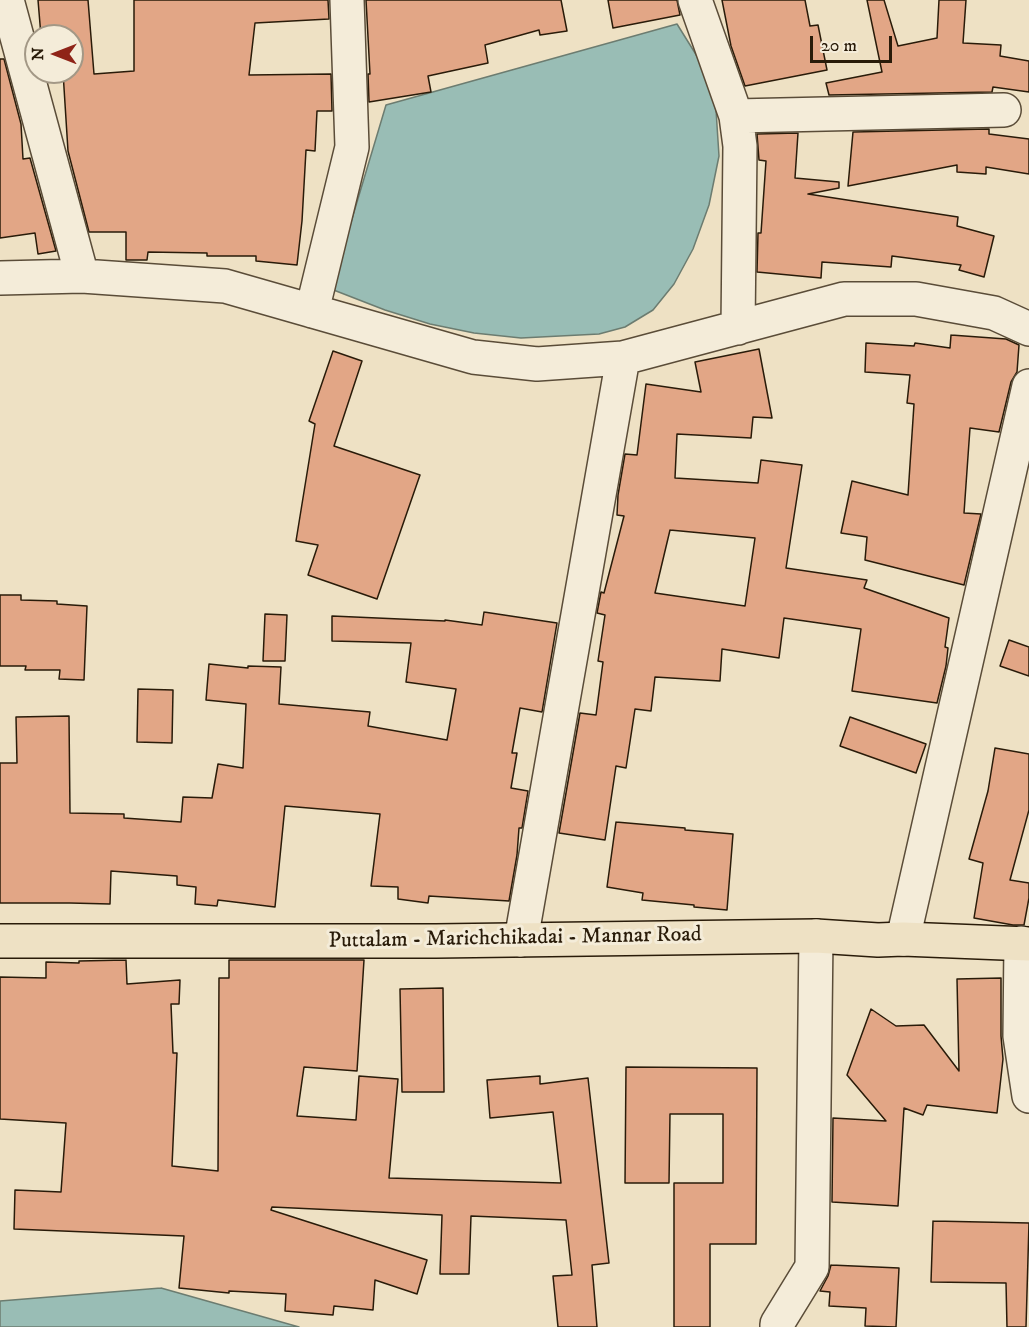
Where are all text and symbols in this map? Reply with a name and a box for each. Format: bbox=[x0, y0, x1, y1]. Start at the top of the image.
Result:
north arrow bbox=[24, 24, 84, 84]
scale bar bbox=[813, 24, 896, 62]
text: 20 m bbox=[821, 35, 857, 57]
text: N bbox=[28, 47, 48, 61]
street label: Puttalam - Marichchikadai - Mannar Road bbox=[328, 923, 702, 955]

